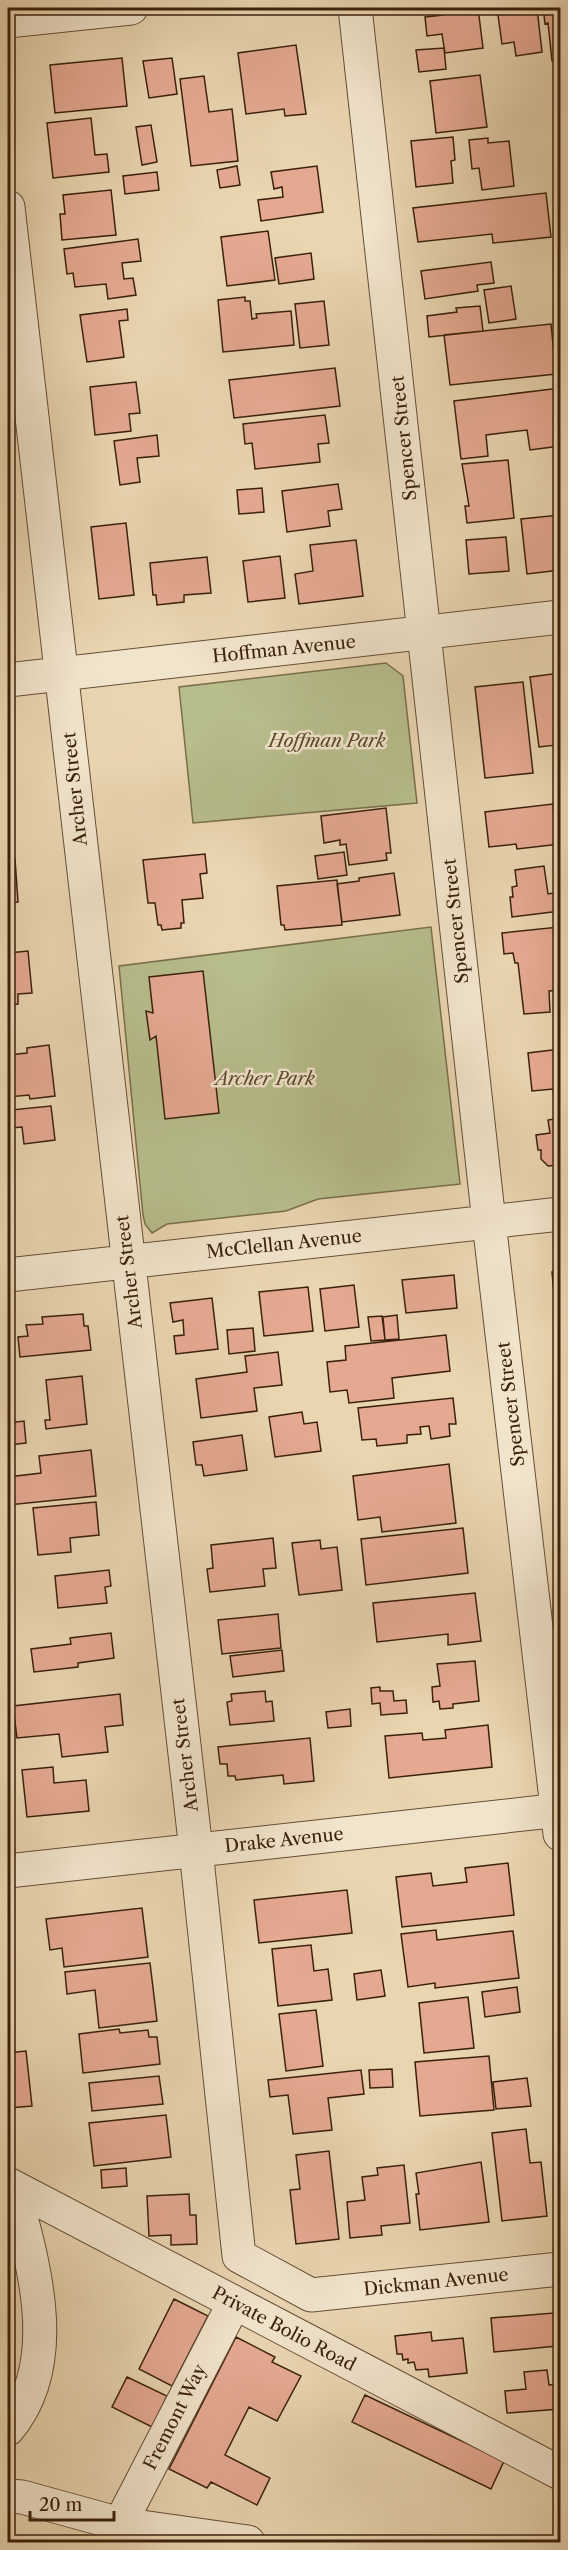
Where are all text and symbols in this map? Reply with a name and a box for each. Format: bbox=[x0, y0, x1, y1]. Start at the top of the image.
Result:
street label: Spencer Street bbox=[386, 374, 422, 502]
street label: Hoffman Avenue bbox=[211, 631, 357, 667]
street label: Archer Street bbox=[58, 730, 92, 848]
park label: Hoffman Park bbox=[266, 730, 386, 752]
street label: Spencer Street bbox=[438, 857, 474, 985]
park label: Archer Park bbox=[212, 1068, 315, 1090]
street label: Archer Street bbox=[111, 1213, 147, 1331]
street label: McClellan Avenue bbox=[205, 1225, 363, 1263]
street label: Spencer Street bbox=[492, 1340, 530, 1468]
street label: Archer Street bbox=[167, 1696, 203, 1814]
street label: Drake Avenue bbox=[223, 1823, 345, 1857]
street label: Dickman Avenue bbox=[362, 2263, 510, 2301]
street label: Private Bolio Road bbox=[208, 2282, 360, 2376]
street label: Fremont Way bbox=[139, 2360, 212, 2474]
scale bar bbox=[30, 2484, 114, 2522]
text: 20 m bbox=[39, 2494, 83, 2516]

